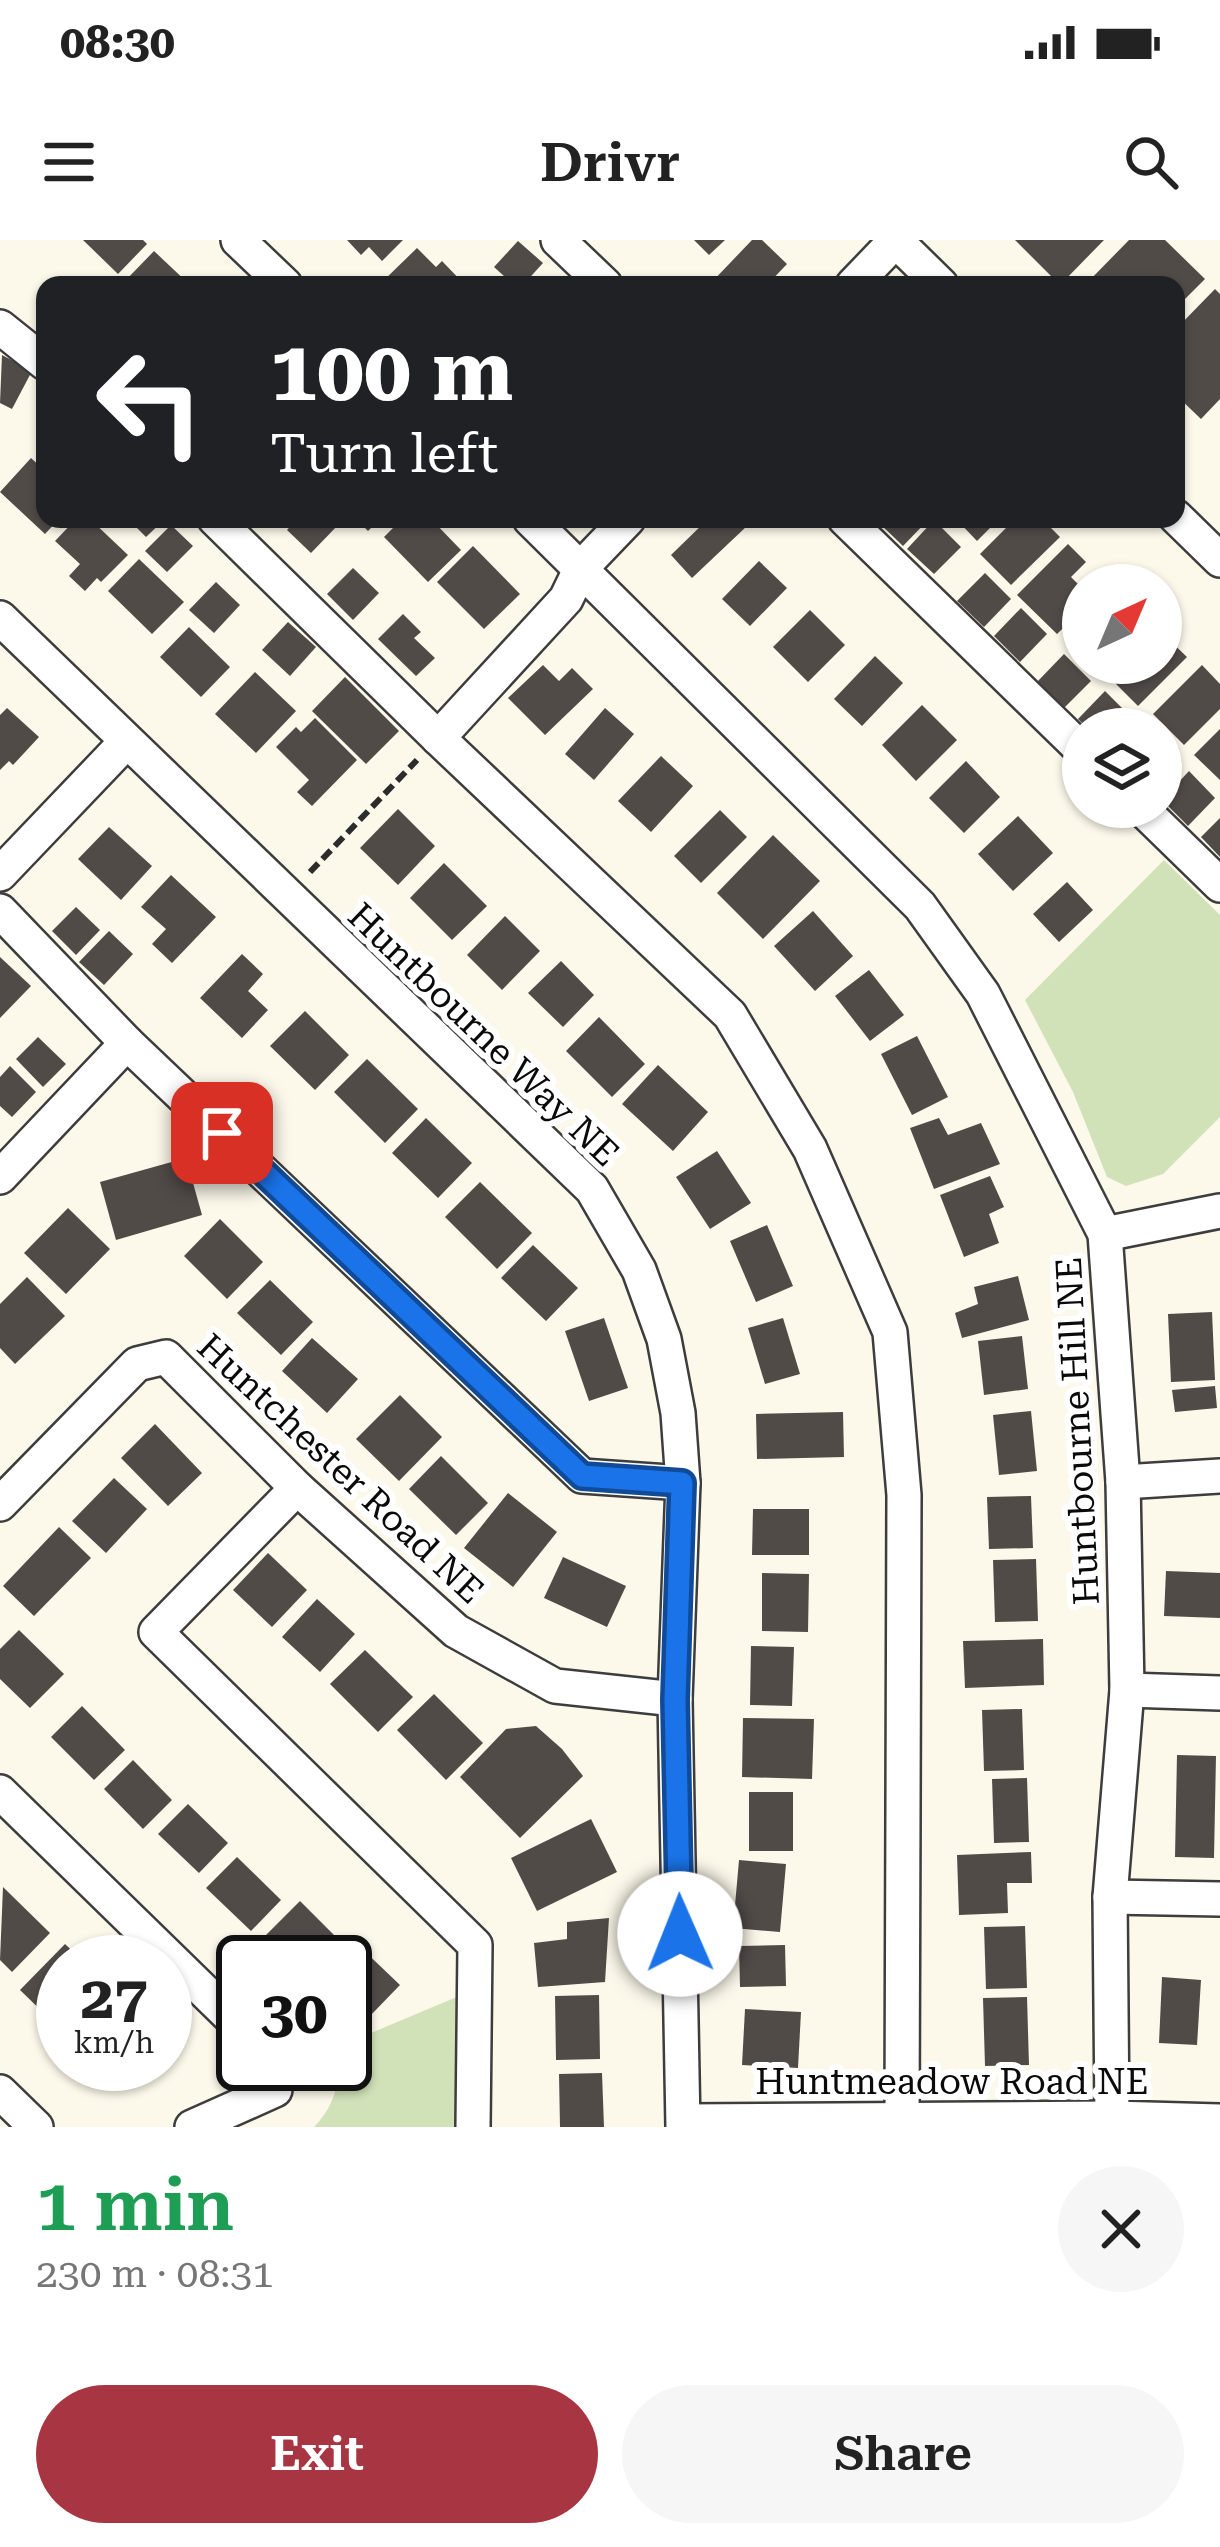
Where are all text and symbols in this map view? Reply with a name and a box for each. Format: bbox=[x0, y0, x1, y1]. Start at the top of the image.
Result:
text: 08:30 bbox=[60, 16, 175, 69]
icon: menu bbox=[36, 129, 102, 195]
icon: search bbox=[1118, 129, 1184, 195]
text: Drivr bbox=[540, 131, 680, 194]
text: 100 m bbox=[270, 322, 513, 420]
icon: left bbox=[72, 324, 228, 480]
text: Turn left bbox=[270, 422, 498, 485]
north arrow bbox=[1062, 564, 1182, 684]
map controls bbox=[1062, 564, 1182, 828]
button: layers bbox=[1062, 708, 1182, 828]
street label: Huntbourne Way NE bbox=[339, 895, 627, 1175]
pin bbox=[171, 1082, 273, 1184]
icon: arrive bbox=[189, 1100, 255, 1166]
street label: Huntbourne Hill NE bbox=[1048, 1256, 1108, 1606]
street label: Huntchester Road NE bbox=[189, 1326, 492, 1612]
position arrow bbox=[617, 1871, 743, 1997]
speed limit sign: 30 bbox=[216, 1935, 372, 2091]
text: 27 bbox=[80, 1962, 148, 2033]
text: km/h bbox=[74, 2025, 154, 2060]
street label: Huntmeadow Road NE bbox=[755, 2061, 1149, 2103]
text: 1 min bbox=[36, 2163, 234, 2248]
button: close bbox=[1058, 2166, 1184, 2292]
text: 230 m · 08:31 bbox=[36, 2251, 274, 2297]
button: Exit bbox=[36, 2385, 598, 2523]
button: Share bbox=[622, 2385, 1184, 2523]

